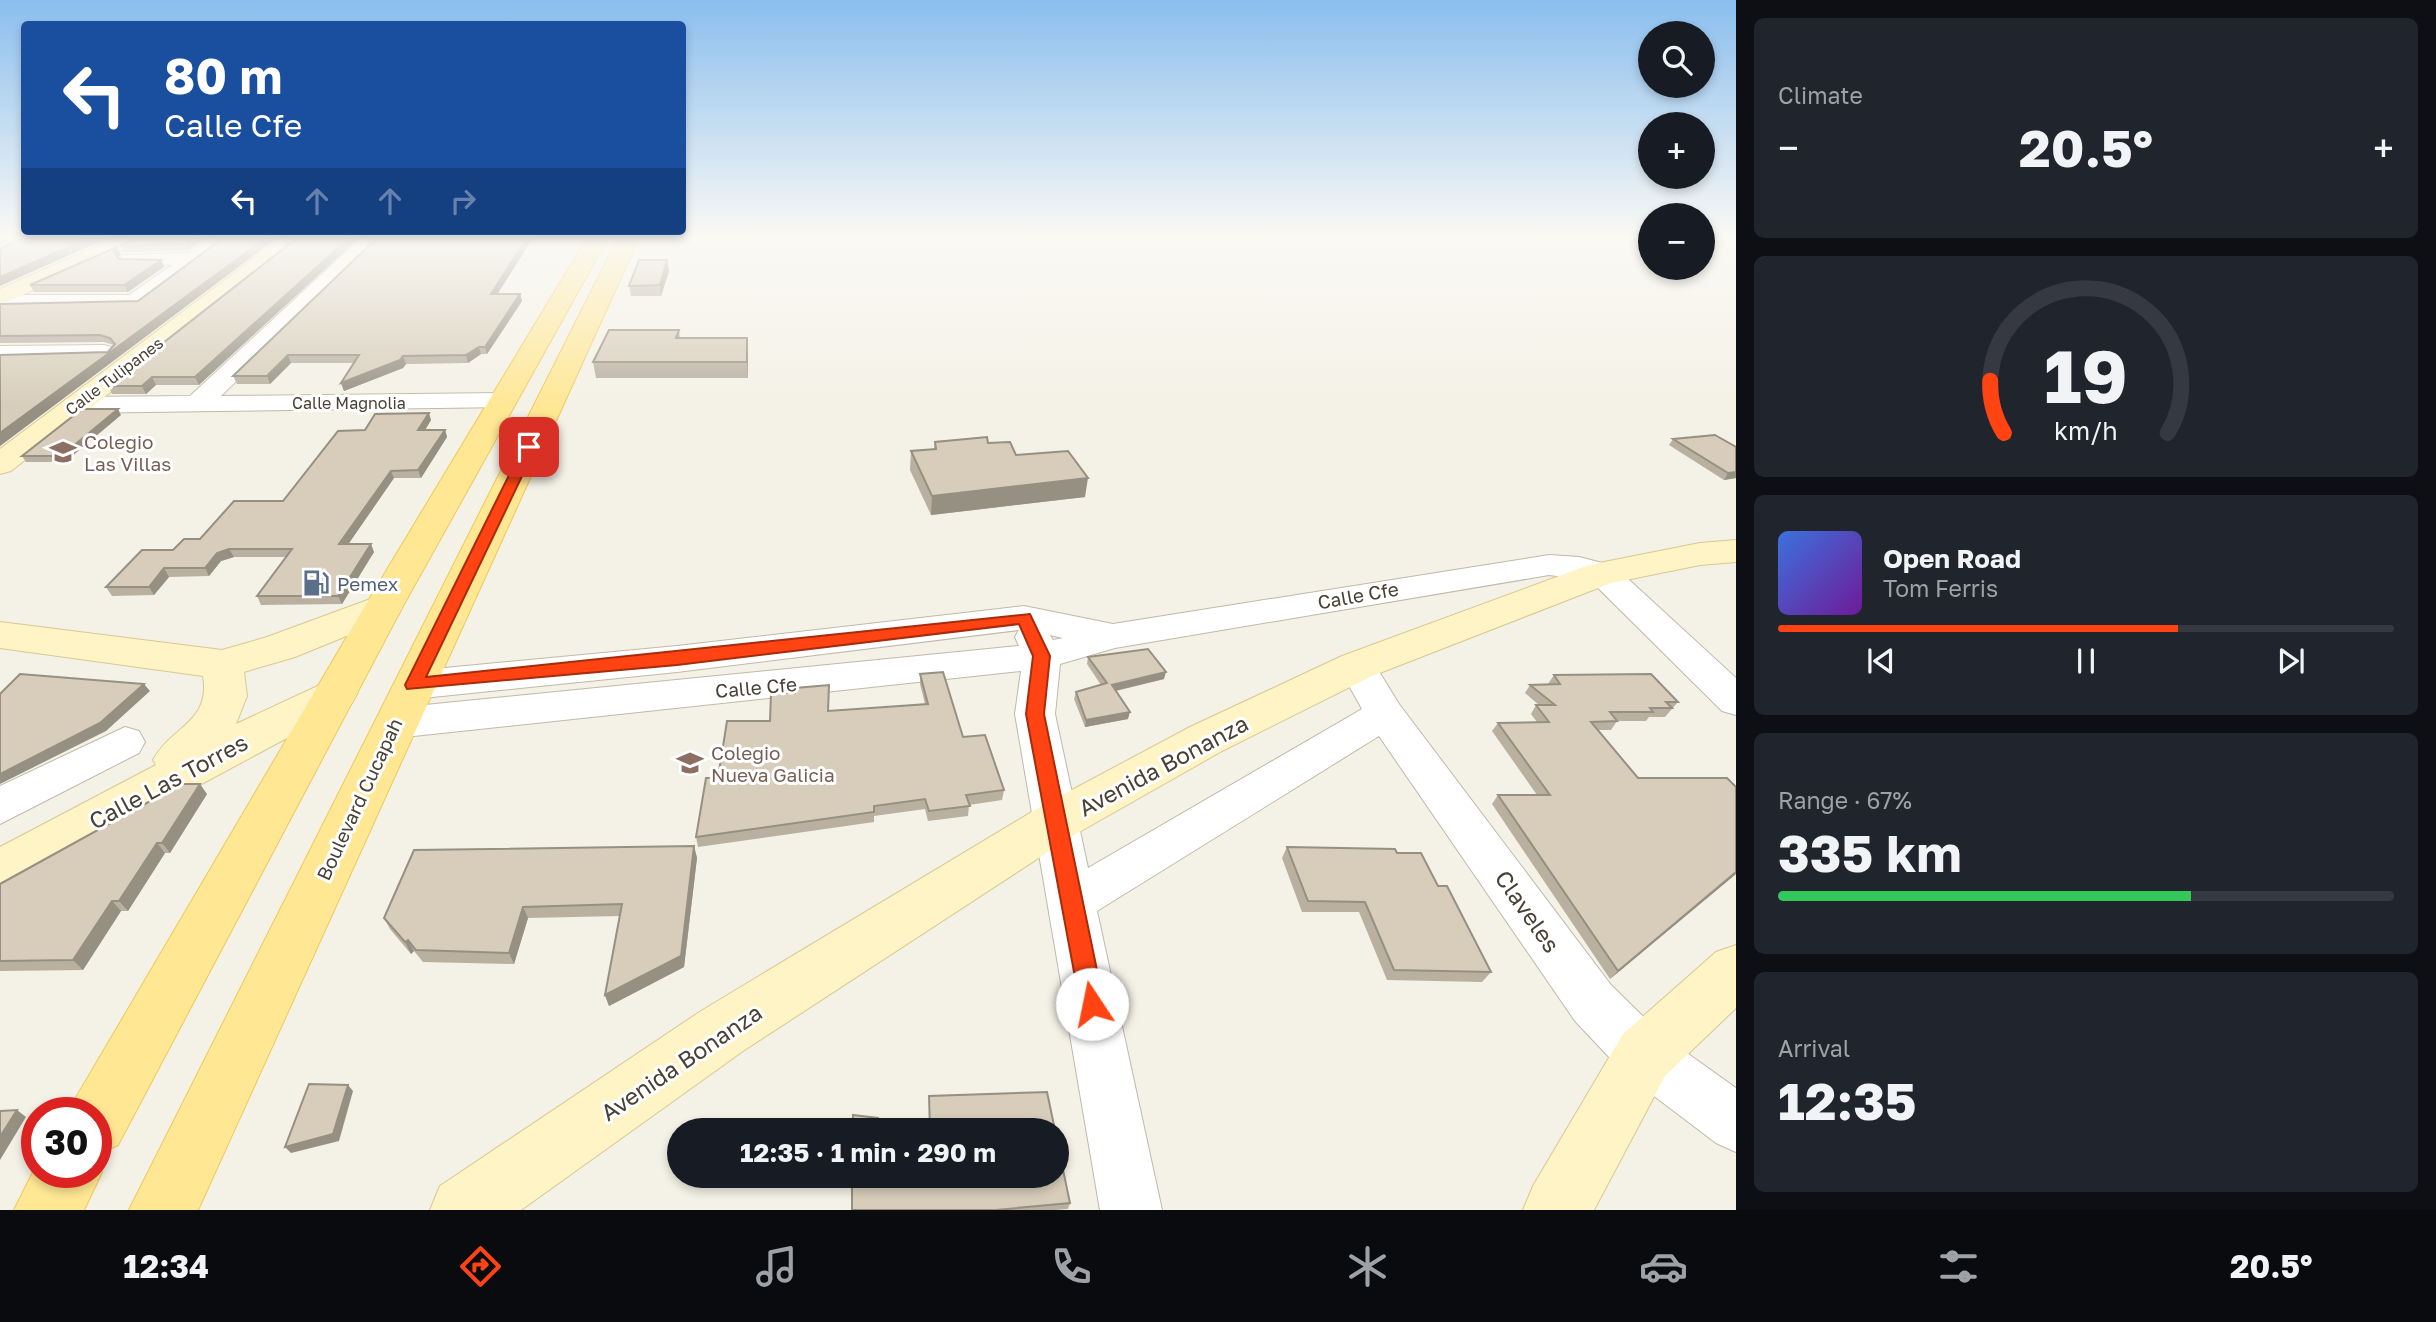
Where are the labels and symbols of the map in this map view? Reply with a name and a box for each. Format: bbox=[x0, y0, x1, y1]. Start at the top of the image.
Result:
street label: Calle Tulipanes bbox=[61, 333, 167, 419]
street label: Calle Magnolia bbox=[292, 393, 406, 413]
pin bbox=[499, 417, 559, 477]
place label: Colegio Las Villas bbox=[84, 430, 171, 475]
school or university icon: Colegio Las Villas bbox=[48, 437, 78, 467]
fuel station icon: Pemex bbox=[301, 568, 331, 598]
place label: Pemex bbox=[337, 572, 398, 595]
street label: Calle Cfe bbox=[1316, 577, 1400, 613]
street label: Calle Cfe bbox=[714, 672, 798, 702]
street label: Avenida Bonanza bbox=[1073, 708, 1253, 822]
street label: Boulevard Cucapah bbox=[311, 714, 407, 884]
street label: Calle Las Torres bbox=[84, 727, 252, 835]
place label: Colegio Nueva Galicia bbox=[711, 741, 835, 786]
school or university icon: Colegio Nueva Galicia bbox=[675, 748, 705, 778]
street label: Claveles bbox=[1490, 864, 1566, 958]
position arrow bbox=[1055, 967, 1129, 1041]
street label: Avenida Bonanza bbox=[595, 998, 767, 1126]
speed limit sign: 30 bbox=[21, 1097, 112, 1188]

